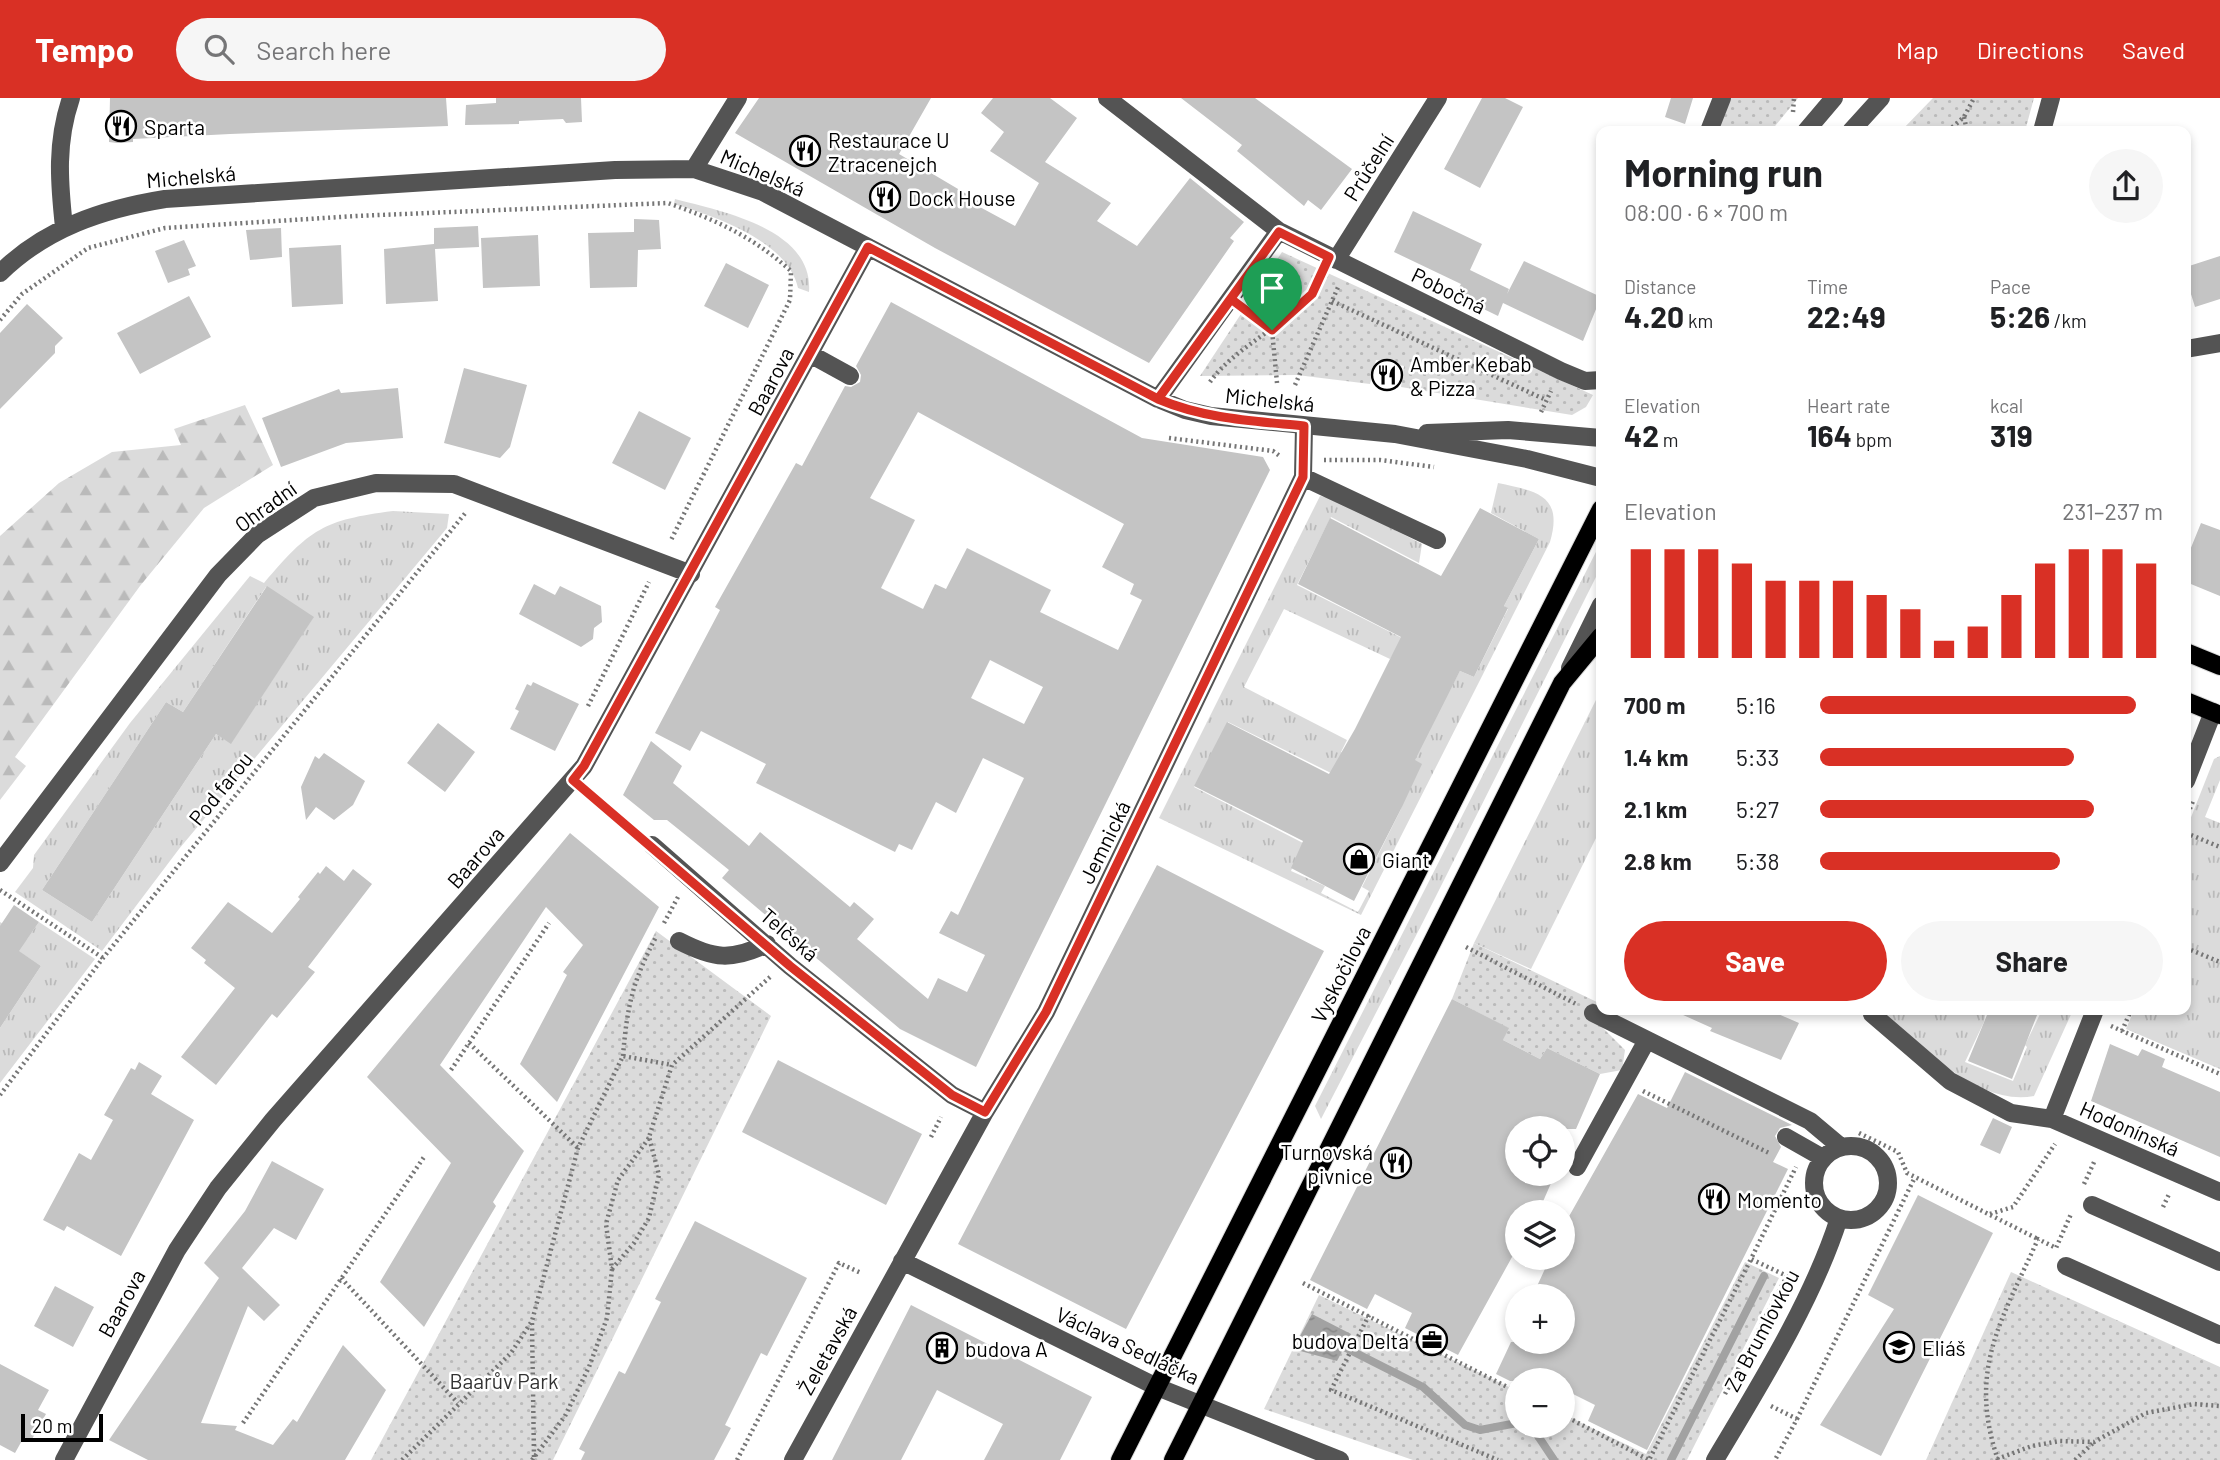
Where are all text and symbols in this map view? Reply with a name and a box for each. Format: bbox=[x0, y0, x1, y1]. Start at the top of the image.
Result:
search box bbox=[176, 18, 666, 81]
text: Tempo bbox=[35, 29, 134, 69]
icon: search bbox=[200, 30, 238, 68]
text: Search here bbox=[256, 34, 391, 65]
text: Map bbox=[1896, 35, 1939, 64]
text: Directions bbox=[1977, 35, 2084, 64]
text: Saved bbox=[2122, 35, 2185, 64]
restaurant icon: Sparta bbox=[104, 109, 138, 143]
place label: Sparta bbox=[144, 114, 205, 139]
place label: Restaurace U Ztracenejch bbox=[828, 127, 950, 176]
street label: Průčelní bbox=[1338, 129, 1399, 205]
restaurant icon: Restaurace U Ztracenejch bbox=[788, 134, 822, 168]
street label: Michelská bbox=[717, 143, 809, 201]
text: Morning run bbox=[1624, 149, 1823, 195]
button: share bbox=[2089, 149, 2163, 223]
street label: Michelská bbox=[145, 160, 237, 192]
restaurant icon: Dock House bbox=[868, 180, 902, 214]
place label: Dock House bbox=[908, 185, 1016, 210]
text: 08:00 · 6 × 700 m bbox=[1624, 198, 1788, 226]
pin bbox=[1242, 258, 1302, 330]
street label: Pobočná bbox=[1408, 261, 1490, 319]
icon: arrive bbox=[1253, 269, 1291, 307]
text: Distance bbox=[1624, 275, 1696, 298]
text: Time bbox=[1807, 275, 1848, 298]
text: Pace bbox=[1990, 275, 2031, 298]
text: 4.20 bbox=[1624, 298, 1684, 334]
text: 22:49 bbox=[1807, 298, 1886, 334]
text: 5:26 bbox=[1990, 298, 2050, 334]
text: km bbox=[1684, 309, 1713, 332]
text: /km bbox=[2050, 309, 2087, 332]
street label: Baarova bbox=[742, 343, 798, 419]
place label: Amber Kebab & Pizza bbox=[1410, 351, 1532, 400]
restaurant icon: Amber Kebab & Pizza bbox=[1370, 358, 1404, 392]
street label: Michelská bbox=[1224, 382, 1316, 416]
text: Elevation bbox=[1624, 394, 1701, 417]
text: Heart rate bbox=[1807, 394, 1890, 417]
text: kcal bbox=[1990, 394, 2023, 417]
text: 42 bbox=[1624, 417, 1659, 453]
text: 164 bbox=[1807, 417, 1852, 453]
text: 319 bbox=[1990, 417, 2033, 453]
text: m bbox=[1659, 428, 1678, 451]
text: bpm bbox=[1852, 428, 1892, 451]
street label: Ohradní bbox=[229, 475, 301, 537]
text: Elevation bbox=[1624, 497, 1717, 525]
text: 231–237 m bbox=[2062, 497, 2163, 525]
text: 700 m bbox=[1624, 691, 1685, 719]
text: 5:16 bbox=[1736, 691, 1776, 719]
text: 1.4 km bbox=[1624, 743, 1688, 771]
text: 5:33 bbox=[1736, 743, 1779, 771]
street label: Pod farou bbox=[183, 746, 257, 830]
text: 2.1 km bbox=[1624, 795, 1687, 823]
text: 5:27 bbox=[1736, 795, 1779, 823]
street label: Jemnická bbox=[1073, 796, 1135, 888]
street label: Baarova bbox=[441, 821, 509, 893]
shop icon: Giant bbox=[1342, 842, 1376, 876]
place label: Giant bbox=[1382, 847, 1430, 872]
text: 2.8 km bbox=[1624, 847, 1692, 875]
text: 5:38 bbox=[1736, 847, 1779, 875]
street label: Telčská bbox=[756, 902, 824, 966]
street label: Vyskočilova bbox=[1305, 921, 1375, 1027]
button: Save bbox=[1624, 921, 1887, 1001]
button: Share bbox=[1901, 921, 2163, 1001]
street label: Hodonínská bbox=[2076, 1095, 2184, 1161]
map controls bbox=[1505, 1116, 1575, 1438]
button: locate bbox=[1505, 1116, 1575, 1186]
place label: Turnovská pivnice bbox=[1280, 1139, 1373, 1188]
restaurant icon: Turnovská pivnice bbox=[1379, 1146, 1413, 1180]
restaurant icon: Momento bbox=[1697, 1182, 1731, 1216]
place label: Momento bbox=[1737, 1187, 1822, 1212]
button: layers bbox=[1505, 1200, 1575, 1270]
street label: Baarova bbox=[92, 1265, 150, 1341]
street label: Za Brumlovkou bbox=[1718, 1265, 1804, 1395]
button: + bbox=[1505, 1284, 1575, 1354]
street label: Želetavská bbox=[792, 1301, 862, 1399]
street label: Václava Sedláčka bbox=[1052, 1301, 1204, 1389]
office icon: budova Delta bbox=[1415, 1323, 1449, 1357]
place label: budova Delta bbox=[1292, 1328, 1409, 1353]
school or university icon: Eliáš bbox=[1882, 1330, 1916, 1364]
building icon: budova A bbox=[925, 1331, 959, 1365]
place label: Eliáš bbox=[1922, 1335, 1966, 1360]
place label: budova A bbox=[965, 1336, 1048, 1361]
park label: Baarův Park bbox=[450, 1368, 558, 1393]
button: − bbox=[1505, 1368, 1575, 1438]
scale bar bbox=[21, 1411, 103, 1443]
text: 20 m bbox=[32, 1414, 72, 1437]

